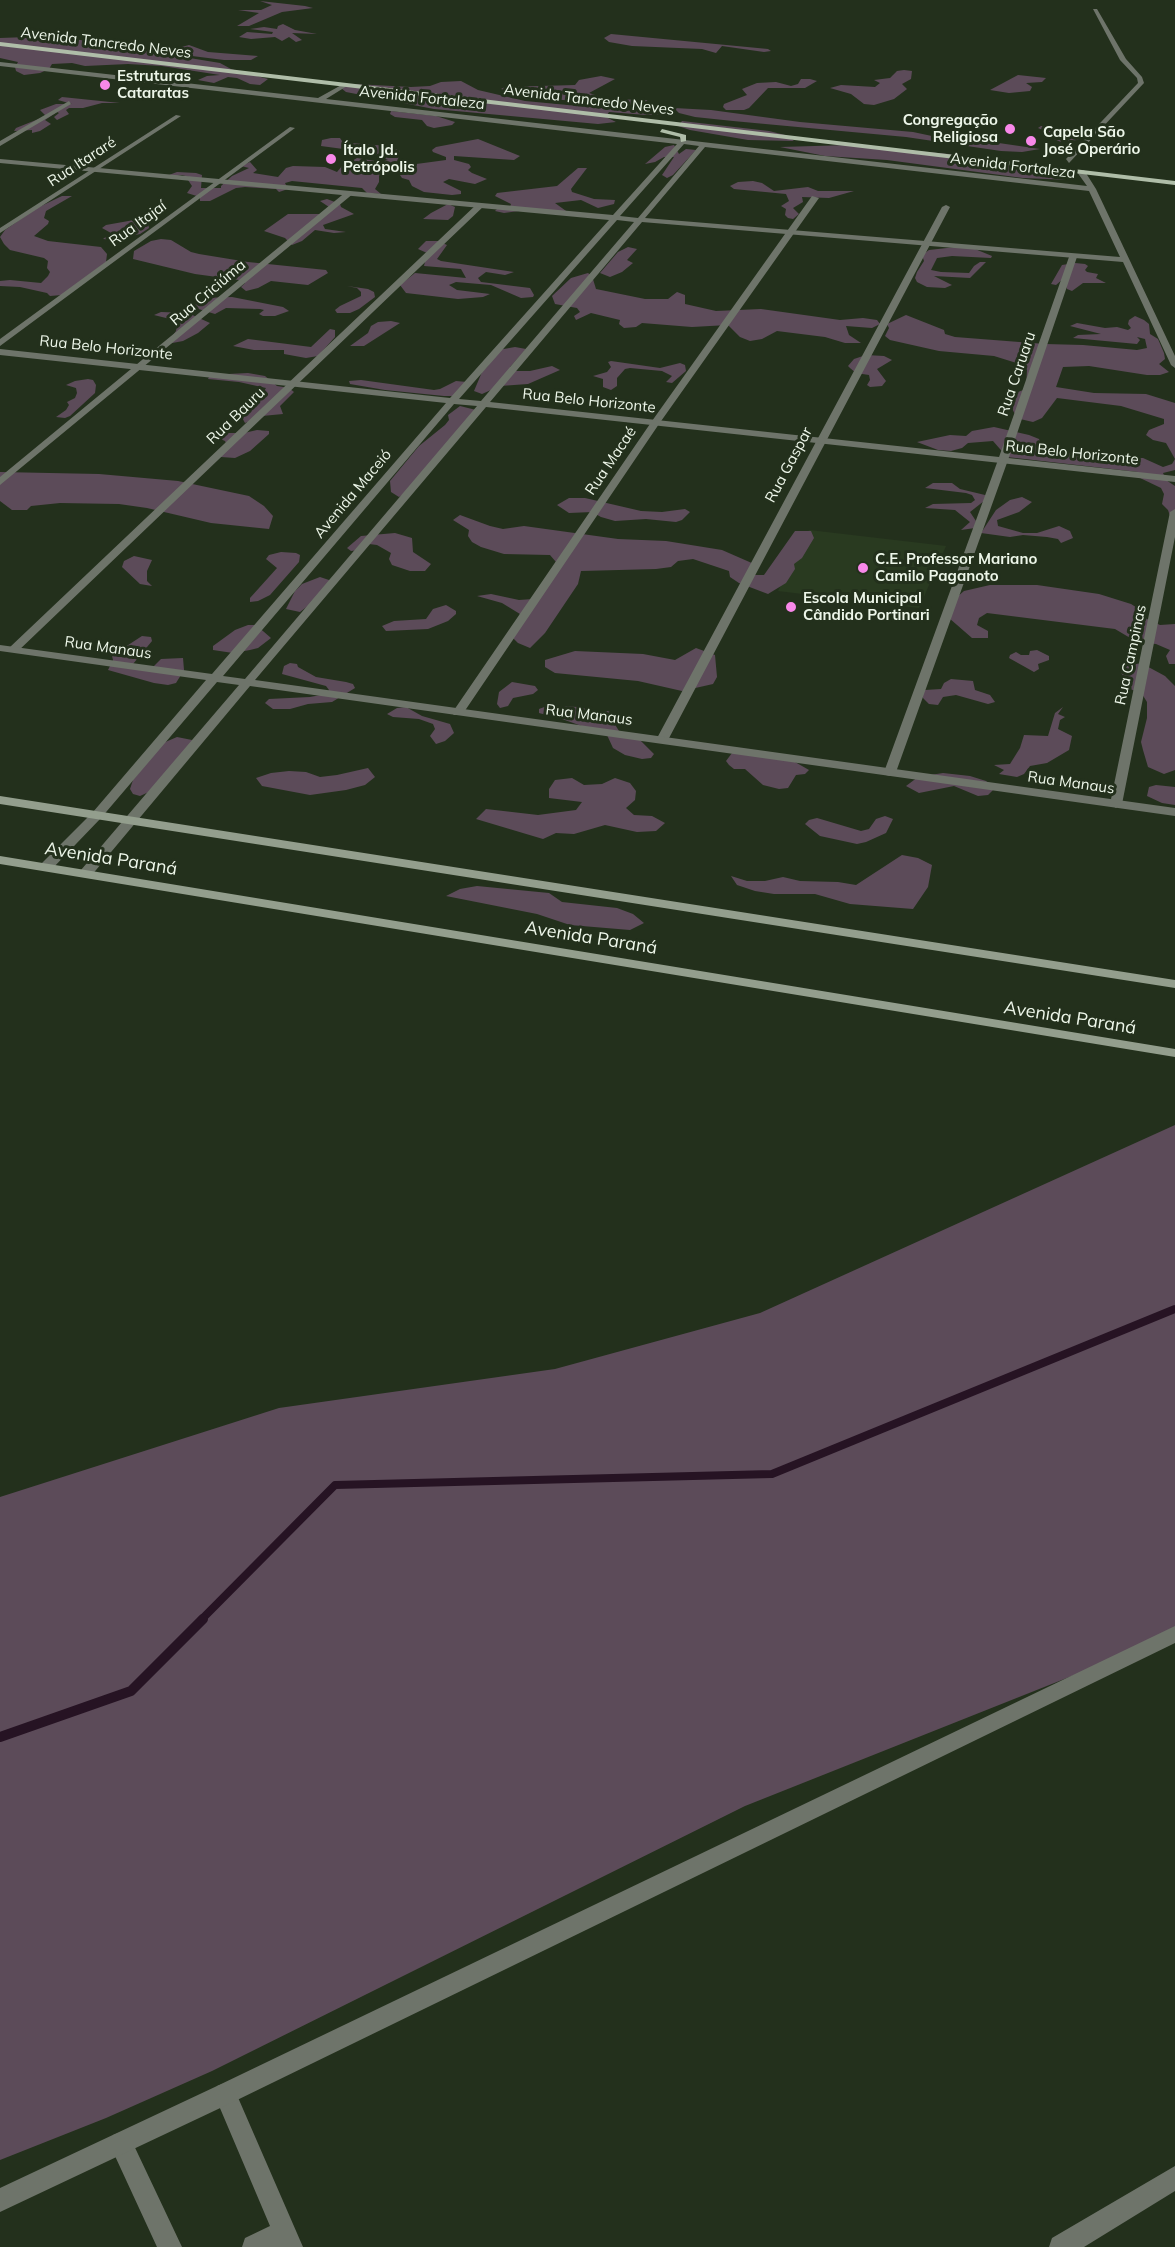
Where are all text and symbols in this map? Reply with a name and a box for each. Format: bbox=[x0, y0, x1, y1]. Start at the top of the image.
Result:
street label: Avenida Tancredo Neves bbox=[20, 24, 192, 62]
place label: Estruturas Cataratas bbox=[117, 67, 191, 102]
marker: Estruturas Cataratas bbox=[98, 78, 112, 92]
street label: Avenida Tancredo Neves bbox=[503, 81, 675, 119]
street label: Avenida Fortaleza bbox=[358, 82, 486, 114]
place label: Congregação Religiosa bbox=[903, 111, 998, 146]
marker: Congregação Religiosa bbox=[1003, 122, 1017, 136]
place label: Capela São José Operário bbox=[1043, 123, 1140, 158]
street label: Rua Itararé bbox=[44, 133, 120, 191]
marker: Capela São José Operário bbox=[1024, 134, 1038, 148]
place label: Ítalo Jd. Petrópolis bbox=[343, 141, 415, 176]
street label: Avenida Fortaleza bbox=[949, 149, 1077, 183]
marker: Ítalo Jd. Petrópolis bbox=[324, 152, 338, 166]
street label: Rua Itajaí bbox=[106, 197, 170, 251]
street label: Rua Criciúma bbox=[167, 256, 249, 330]
street label: Rua Caruaru bbox=[994, 329, 1040, 419]
street label: Rua Belo Horizonte bbox=[39, 332, 173, 364]
street label: Rua Bauru bbox=[203, 384, 269, 448]
street label: Rua Belo Horizonte bbox=[522, 385, 656, 417]
street label: Rua Macaé bbox=[582, 423, 640, 499]
street label: Rua Gaspar bbox=[762, 424, 816, 506]
street label: Rua Belo Horizonte bbox=[1005, 437, 1139, 469]
street label: Avenida Maceió bbox=[311, 446, 395, 542]
place label: C.E. Professor Mariano Camilo Paganoto bbox=[875, 550, 1037, 585]
marker: C.E. Professor Mariano Camilo Paganoto bbox=[856, 561, 870, 575]
place label: Escola Municipal Cândido Portinari bbox=[803, 589, 930, 624]
marker: Escola Municipal Cândido Portinari bbox=[784, 600, 798, 614]
street label: Rua Campinas bbox=[1112, 603, 1150, 707]
street label: Rua Manaus bbox=[63, 633, 153, 663]
street label: Rua Manaus bbox=[544, 701, 634, 729]
street label: Rua Manaus bbox=[1026, 768, 1116, 798]
street label: Avenida Paraná bbox=[43, 838, 179, 880]
street label: Avenida Paraná bbox=[523, 917, 659, 959]
street label: Avenida Paraná bbox=[1002, 997, 1138, 1039]

